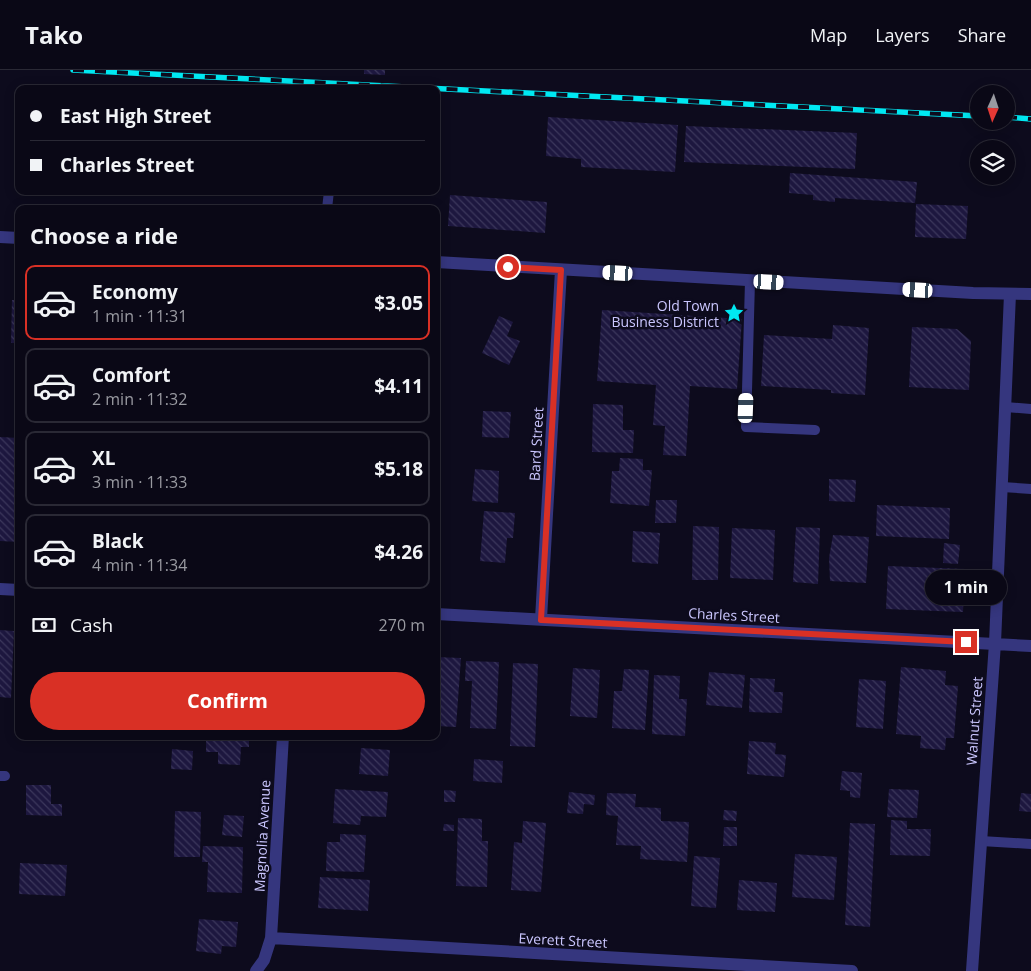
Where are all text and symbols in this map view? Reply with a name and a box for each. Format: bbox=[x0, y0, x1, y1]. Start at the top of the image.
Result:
text: Tako bbox=[25, 18, 83, 51]
text: Map bbox=[810, 23, 847, 47]
text: Layers bbox=[875, 23, 930, 47]
text: Share bbox=[958, 23, 1006, 47]
north arrow bbox=[970, 85, 1015, 130]
map controls bbox=[970, 85, 1015, 185]
text: East High Street bbox=[60, 103, 211, 129]
button: layers bbox=[970, 140, 1015, 185]
text: Charles Street bbox=[60, 152, 194, 178]
text: Choose a ride bbox=[30, 220, 178, 250]
route start bbox=[497, 256, 519, 278]
car bbox=[602, 265, 633, 281]
car bbox=[753, 274, 784, 290]
text: Economy bbox=[92, 279, 178, 305]
icon: car bbox=[32, 280, 77, 325]
car bbox=[902, 282, 933, 298]
text: $3.05 bbox=[374, 290, 423, 316]
place label: Old Town Business District bbox=[611, 296, 719, 331]
place icon: Old Town Business District bbox=[723, 302, 745, 324]
text: 1 min · 11:31 bbox=[92, 305, 187, 327]
text: Comfort bbox=[92, 362, 171, 388]
icon: car bbox=[32, 363, 77, 408]
text: $4.11 bbox=[374, 373, 423, 399]
text: 2 min · 11:32 bbox=[92, 388, 187, 410]
car bbox=[737, 393, 754, 423]
street label: Bard Street bbox=[525, 407, 547, 481]
text: XL bbox=[92, 445, 115, 471]
icon: car bbox=[32, 446, 77, 491]
text: $5.18 bbox=[374, 456, 423, 482]
text: 3 min · 11:33 bbox=[92, 471, 187, 493]
text: Black bbox=[92, 528, 144, 554]
icon: car bbox=[32, 529, 77, 574]
text: $4.26 bbox=[374, 539, 423, 565]
text: 4 min · 11:34 bbox=[92, 554, 187, 576]
callout: 1 min bbox=[925, 570, 1007, 604]
text: 1 min bbox=[944, 576, 988, 598]
street label: Charles Street bbox=[688, 603, 780, 627]
icon: cash bbox=[30, 611, 58, 639]
text: Cash bbox=[70, 612, 113, 638]
text: 270 m bbox=[379, 614, 425, 636]
route end bbox=[955, 631, 977, 653]
button: Confirm bbox=[30, 672, 425, 730]
street label: Walnut Street bbox=[961, 676, 987, 766]
street label: Magnolia Avenue bbox=[250, 779, 274, 893]
street label: Everett Street bbox=[518, 928, 608, 952]

